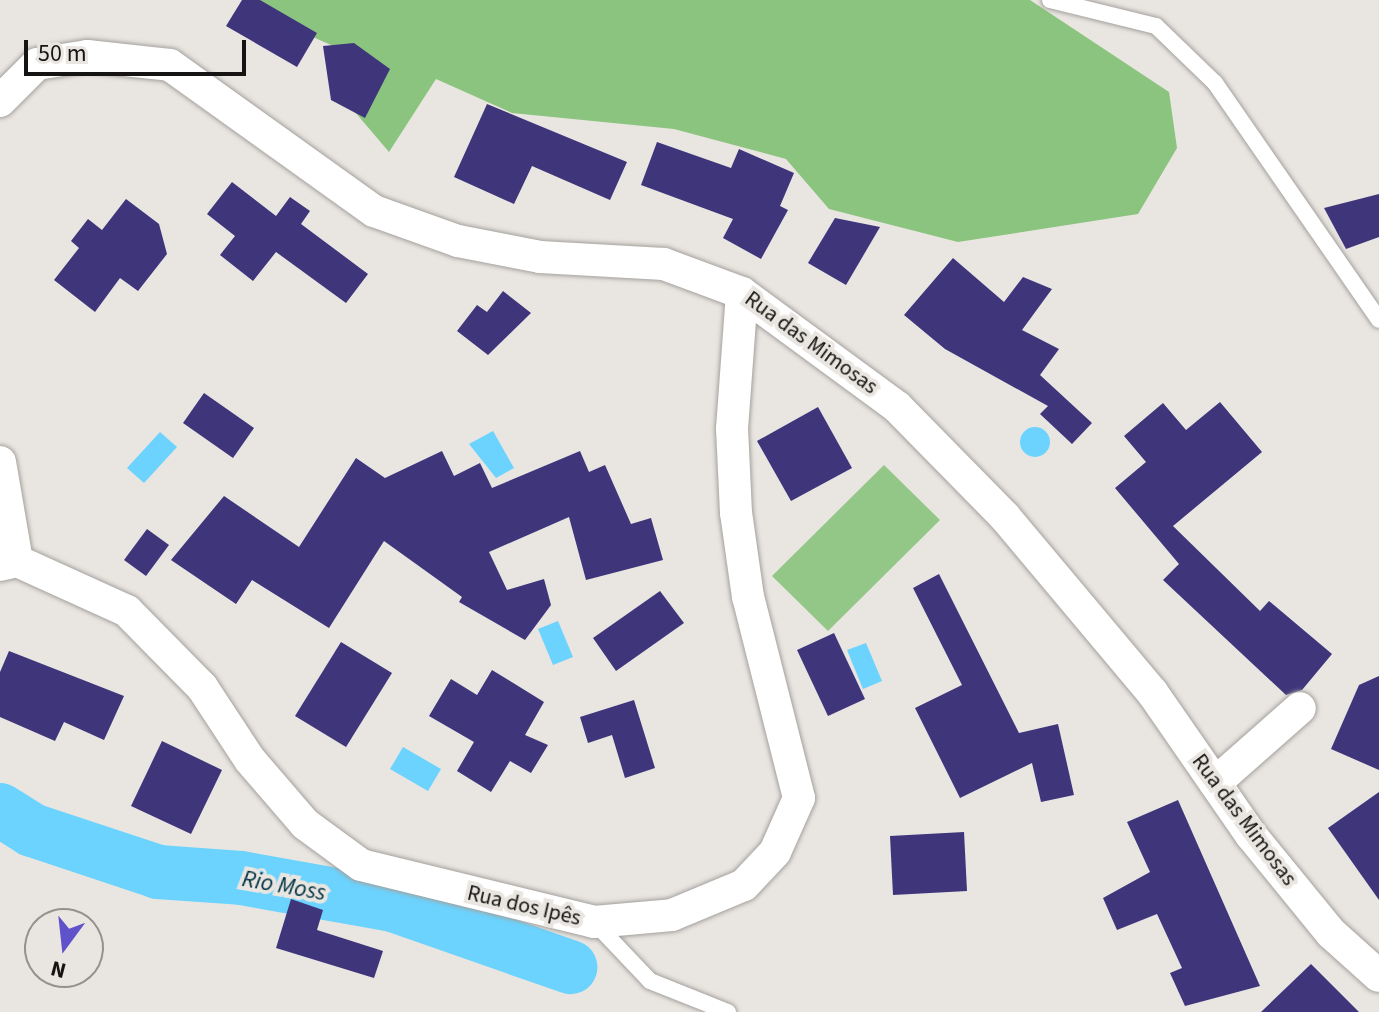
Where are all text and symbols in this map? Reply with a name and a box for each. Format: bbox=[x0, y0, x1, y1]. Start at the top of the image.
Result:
scale bar bbox=[28, 24, 250, 74]
text: 50 m bbox=[38, 36, 87, 71]
street label: Rua das Mimosas bbox=[739, 286, 883, 400]
street label: Rua das Mimosas bbox=[1186, 749, 1302, 891]
water label: Rio Moss bbox=[240, 864, 328, 908]
street label: Rua dos Ipês bbox=[465, 880, 583, 932]
north arrow bbox=[24, 908, 104, 988]
text: N bbox=[47, 952, 70, 987]

